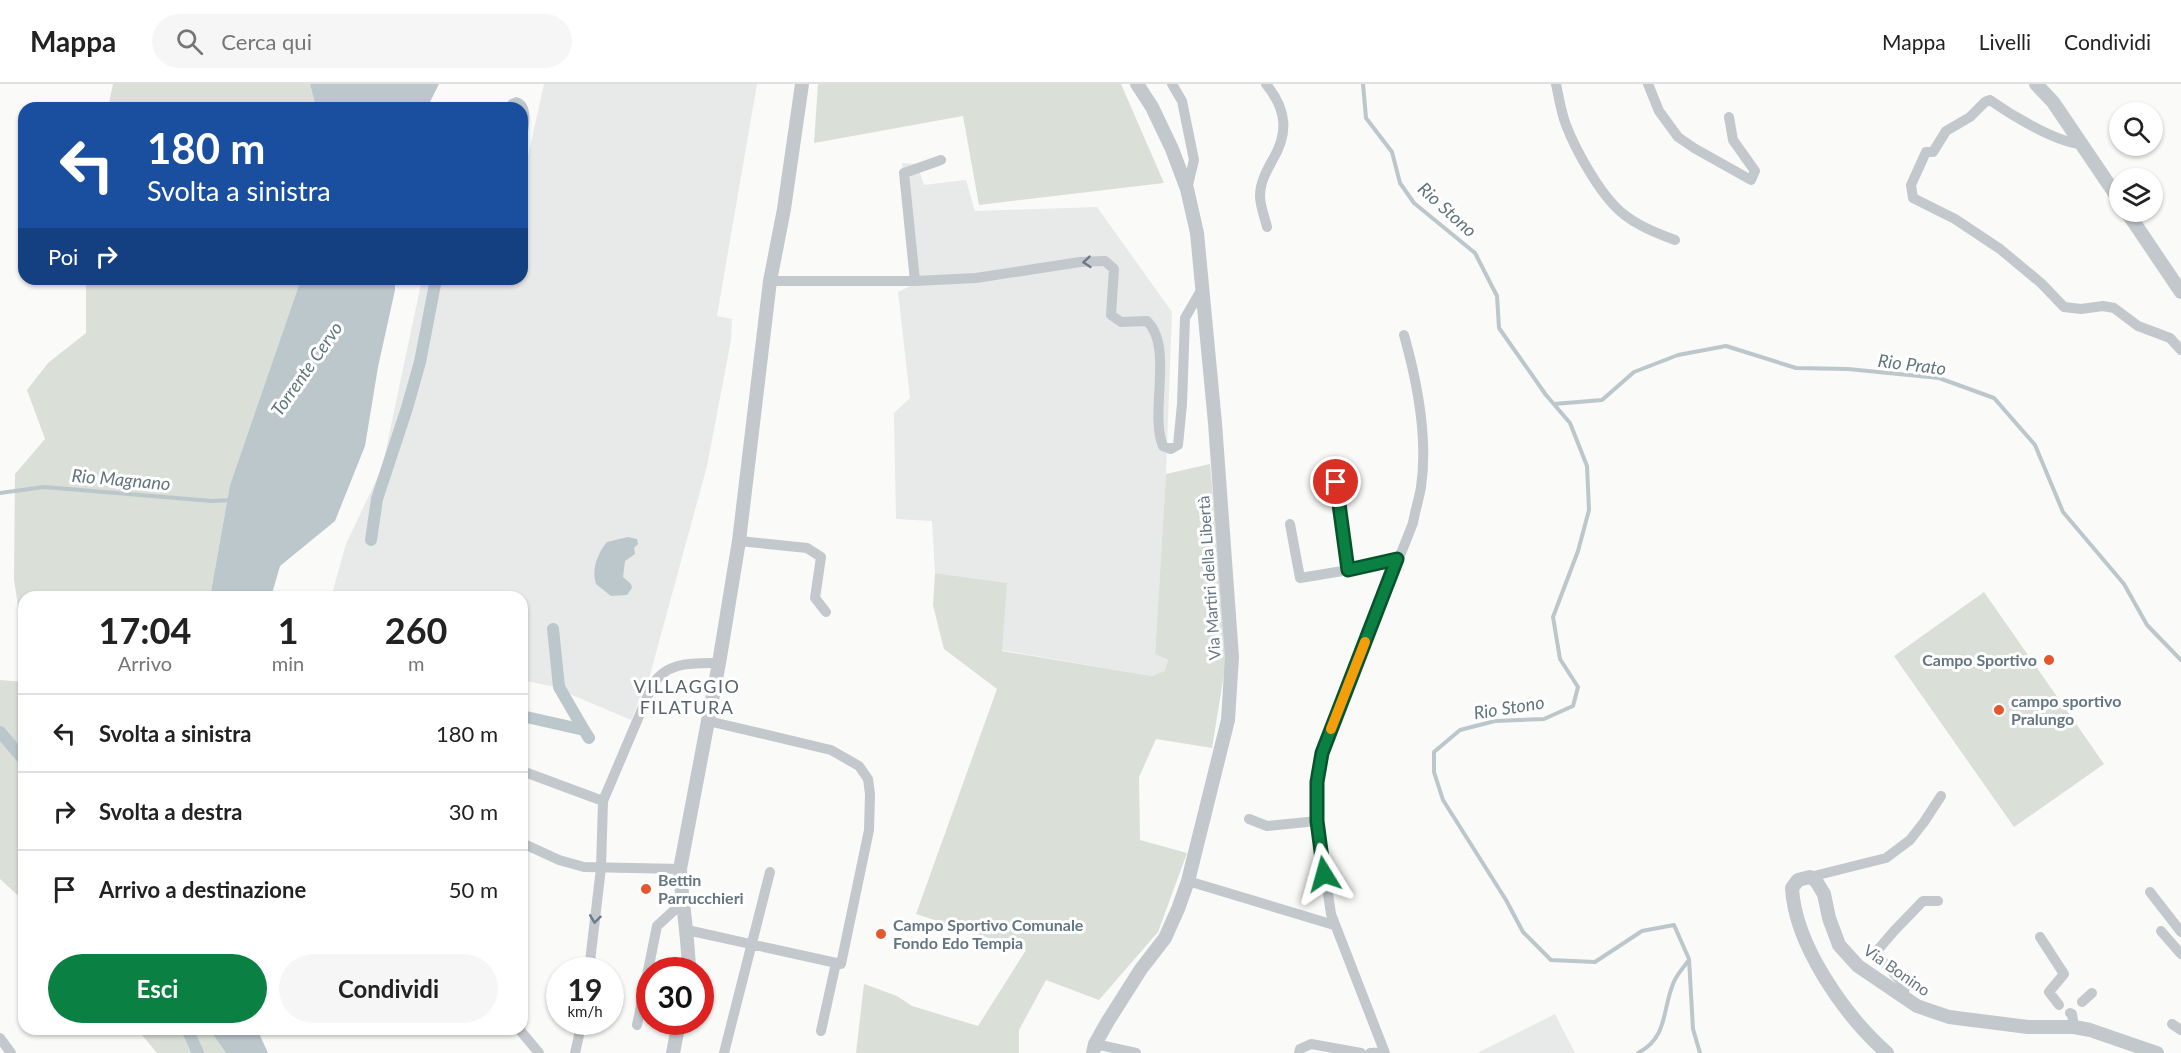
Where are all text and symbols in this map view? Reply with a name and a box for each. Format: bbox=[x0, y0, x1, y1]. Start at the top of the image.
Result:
search box bbox=[152, 14, 572, 68]
text: Mappa bbox=[30, 24, 116, 58]
icon: search bbox=[173, 25, 206, 58]
text: Cerca qui bbox=[221, 28, 312, 55]
text: Mappa bbox=[1882, 29, 1946, 54]
text: Livelli bbox=[1979, 29, 2031, 54]
text: Condividi bbox=[2064, 29, 2151, 54]
map controls bbox=[2109, 102, 2163, 222]
button: search bbox=[2109, 102, 2163, 156]
text: 180 m bbox=[147, 123, 265, 173]
icon: left bbox=[48, 126, 126, 204]
button: layers bbox=[2109, 168, 2163, 222]
text: Svolta a sinistra bbox=[147, 174, 331, 207]
water label: Rio Stono bbox=[1414, 177, 1482, 241]
icon: right bbox=[90, 240, 123, 273]
text: Poi bbox=[48, 243, 78, 270]
one-way arrow bbox=[1082, 255, 1091, 268]
water label: Torrente Cervo bbox=[266, 317, 347, 420]
water label: Rio Prato bbox=[1877, 349, 1947, 379]
pin bbox=[1310, 456, 1361, 507]
water label: Rio Magnano bbox=[71, 464, 171, 494]
icon: arrive bbox=[1319, 465, 1352, 498]
street label: Via Martiri della Libertà bbox=[1193, 495, 1224, 661]
text: 17:04 bbox=[99, 608, 191, 652]
text: 1 bbox=[278, 608, 299, 652]
text: 260 bbox=[385, 608, 447, 652]
place label: Campo Sportivo bbox=[1922, 650, 2037, 669]
text: Arrivo bbox=[118, 651, 172, 675]
text: min bbox=[272, 651, 304, 675]
text: m bbox=[408, 651, 424, 675]
marker: Campo Sportivo bbox=[2042, 653, 2056, 667]
district label: VILLAGGIO FILATURA bbox=[634, 675, 740, 718]
water label: Rio Stono bbox=[1472, 691, 1546, 723]
place label: campo sportivo Pralungo bbox=[2011, 691, 2121, 728]
marker: campo sportivo Pralungo bbox=[1992, 703, 2006, 717]
icon: left bbox=[48, 717, 81, 750]
text: Svolta a sinistra bbox=[99, 720, 251, 747]
text: 180 m bbox=[436, 720, 498, 747]
icon: right bbox=[48, 795, 81, 828]
text: Svolta a destra bbox=[99, 798, 242, 825]
text: 30 m bbox=[449, 798, 498, 825]
position arrow bbox=[1292, 842, 1356, 906]
place label: Bettin Parrucchieri bbox=[658, 870, 744, 907]
icon: arrive bbox=[48, 873, 81, 906]
text: Arrivo a destinazione bbox=[99, 876, 306, 903]
text: 50 m bbox=[449, 876, 498, 903]
marker: Bettin Parrucchieri bbox=[639, 882, 653, 896]
one-way arrow bbox=[589, 915, 602, 924]
place label: Campo Sportivo Comunale Fondo Edo Tempia bbox=[893, 915, 1084, 952]
marker: Campo Sportivo Comunale Fondo Edo Tempia bbox=[874, 927, 888, 941]
street label: Via Bonino bbox=[1860, 940, 1934, 999]
button: Esci bbox=[48, 954, 267, 1023]
button: Condividi bbox=[279, 954, 498, 1023]
speed limit sign: 30 bbox=[636, 957, 714, 1035]
text: 19 bbox=[568, 971, 602, 1007]
text: km/h bbox=[567, 1002, 603, 1020]

